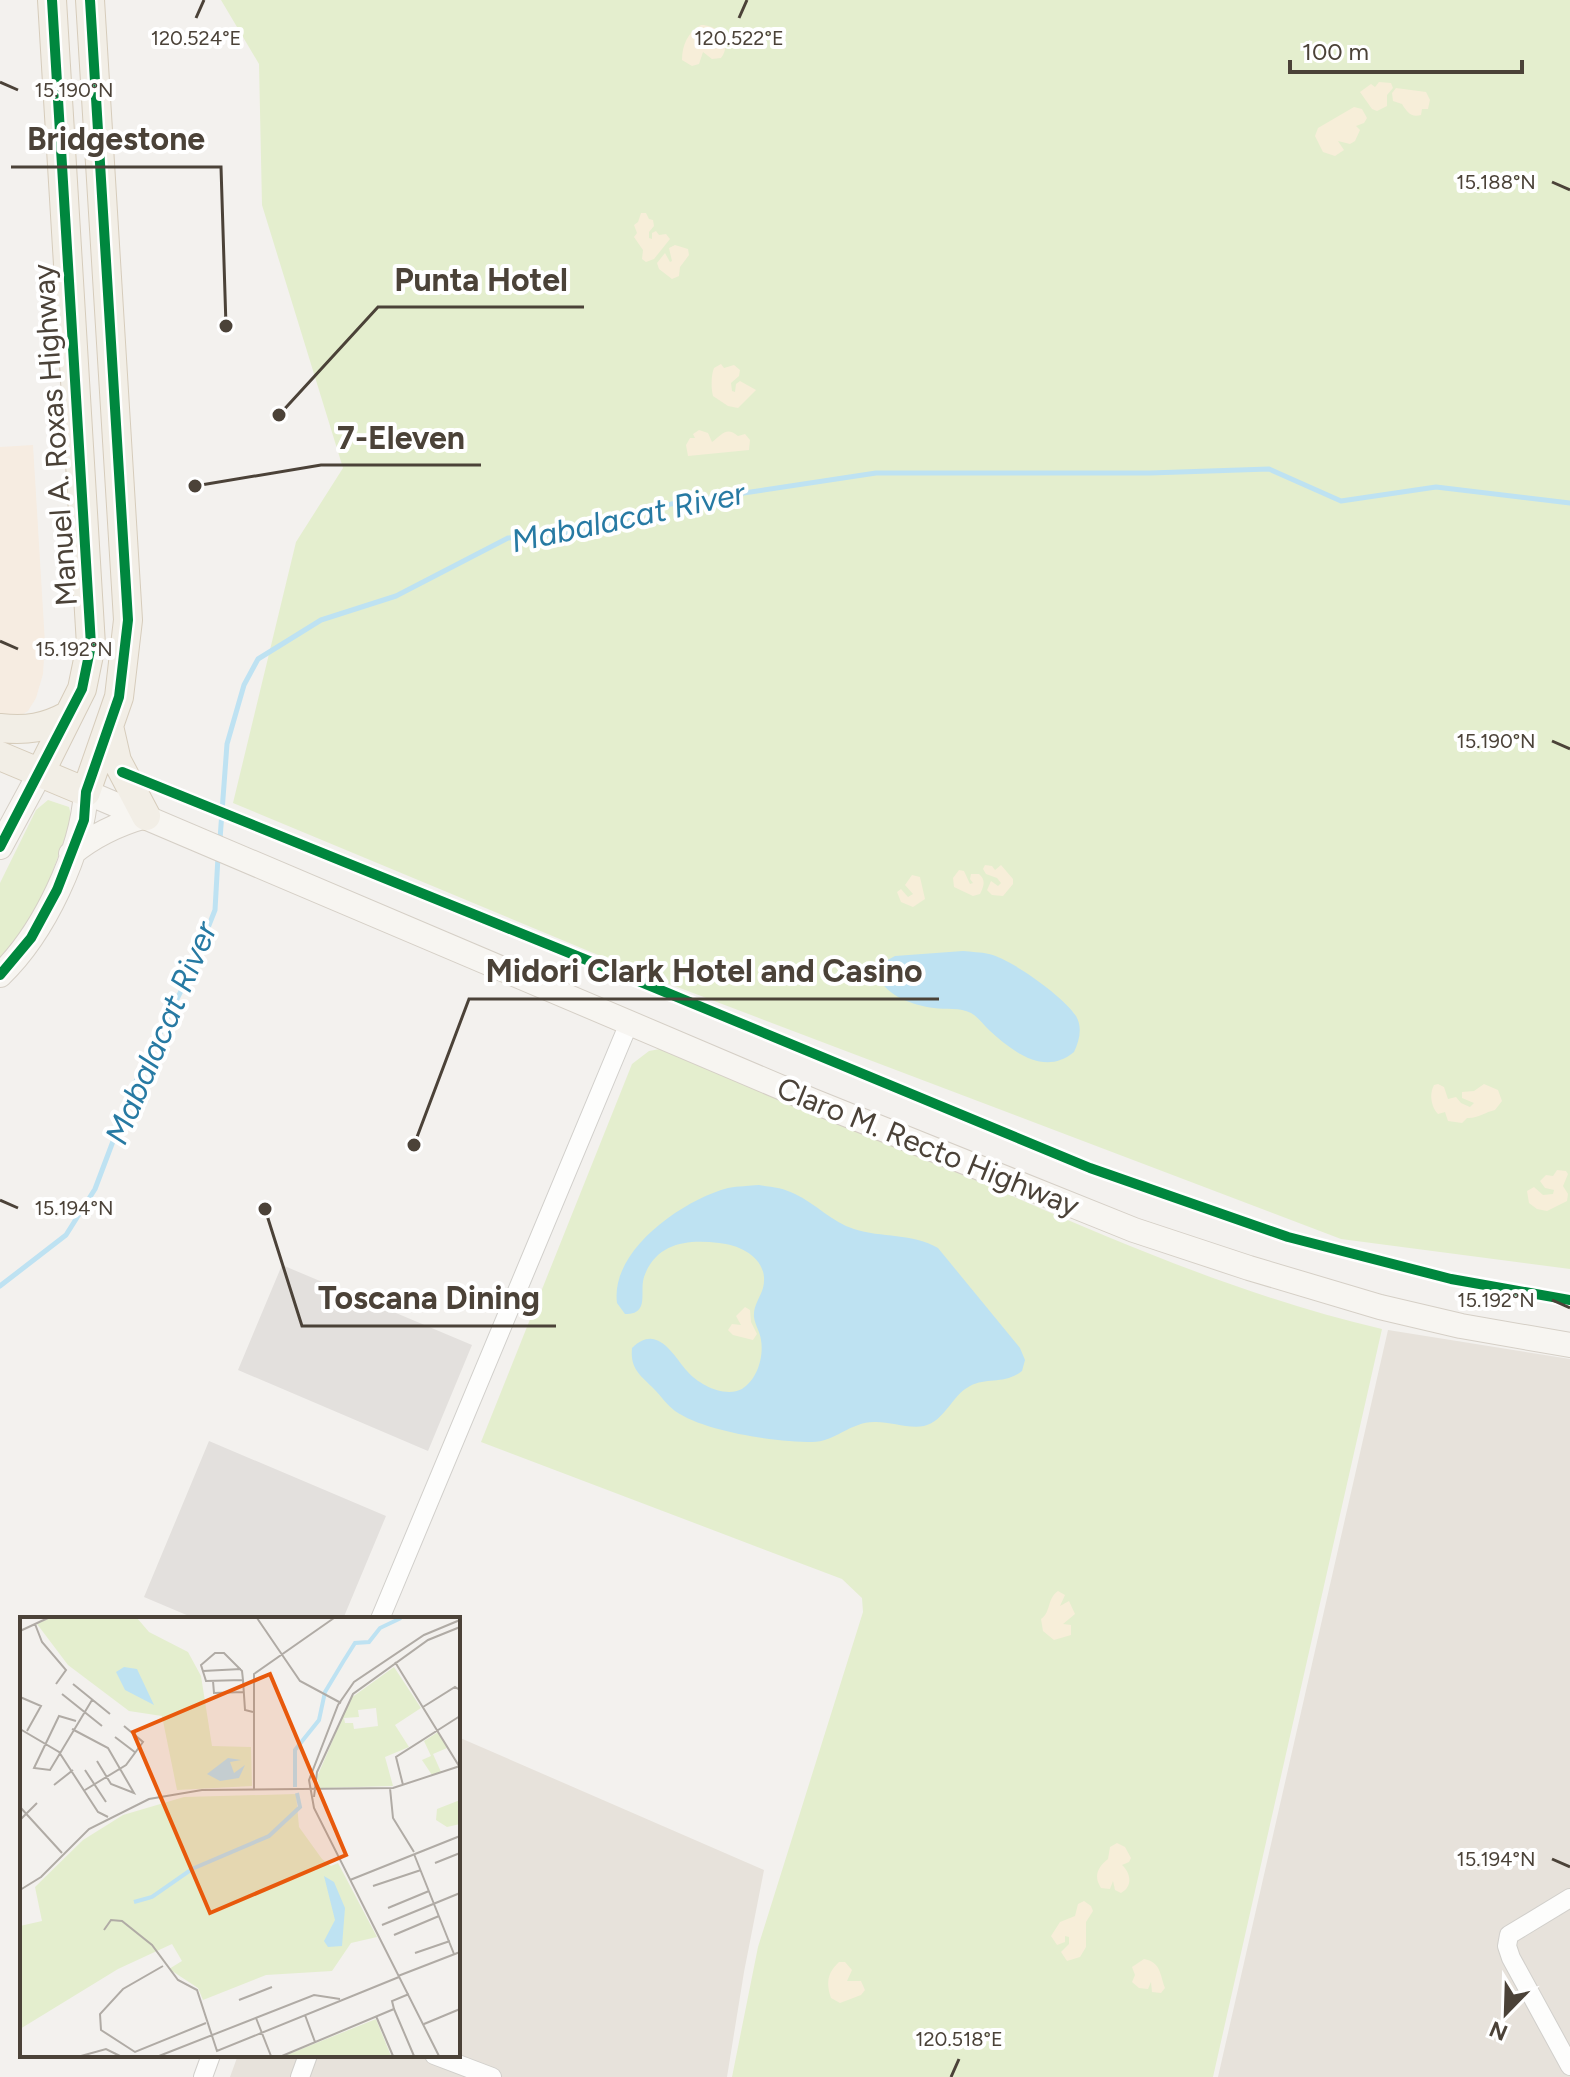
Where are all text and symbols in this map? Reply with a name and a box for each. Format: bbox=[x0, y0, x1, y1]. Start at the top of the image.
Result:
scale bar bbox=[1290, 24, 1522, 74]
text: 120.524°E bbox=[151, 26, 241, 50]
text: 120.522°E bbox=[694, 26, 784, 50]
text: 100 m bbox=[1302, 37, 1369, 66]
text: 15.190°N bbox=[34, 78, 114, 102]
callout: Bridgestone bbox=[11, 111, 221, 167]
text: Bridgestone bbox=[27, 120, 205, 158]
text: 15.188°N bbox=[1456, 170, 1536, 194]
callout: Punta Hotel bbox=[378, 251, 584, 307]
text: Punta Hotel bbox=[394, 261, 568, 299]
street label: Manuel A. Roxas Highway bbox=[24, 262, 85, 607]
callout: 7-Eleven bbox=[321, 409, 481, 465]
text: 7-Eleven bbox=[337, 419, 465, 457]
water label: Mabalacat River bbox=[508, 473, 749, 560]
text: 15.192°N bbox=[35, 637, 113, 661]
text: 15.190°N bbox=[1456, 729, 1536, 753]
water label: Mabalacat River bbox=[97, 915, 225, 1150]
callout: Midori Clark Hotel and Casino bbox=[469, 943, 939, 999]
text: Midori Clark Hotel and Casino bbox=[485, 952, 923, 990]
street label: Claro M. Recto Highway bbox=[772, 1069, 1085, 1224]
text: 15.194°N bbox=[35, 1196, 113, 1220]
callout: Toscana Dining bbox=[302, 1270, 556, 1326]
text: Toscana Dining bbox=[318, 1279, 540, 1317]
text: 15.192°N bbox=[1457, 1288, 1535, 1312]
inset map bbox=[20, 1617, 460, 2057]
text: 15.194°N bbox=[1457, 1847, 1535, 1871]
north arrow bbox=[1466, 1973, 1546, 2053]
text: N bbox=[1485, 2015, 1511, 2047]
text: 120.518°E bbox=[915, 2027, 1003, 2051]

